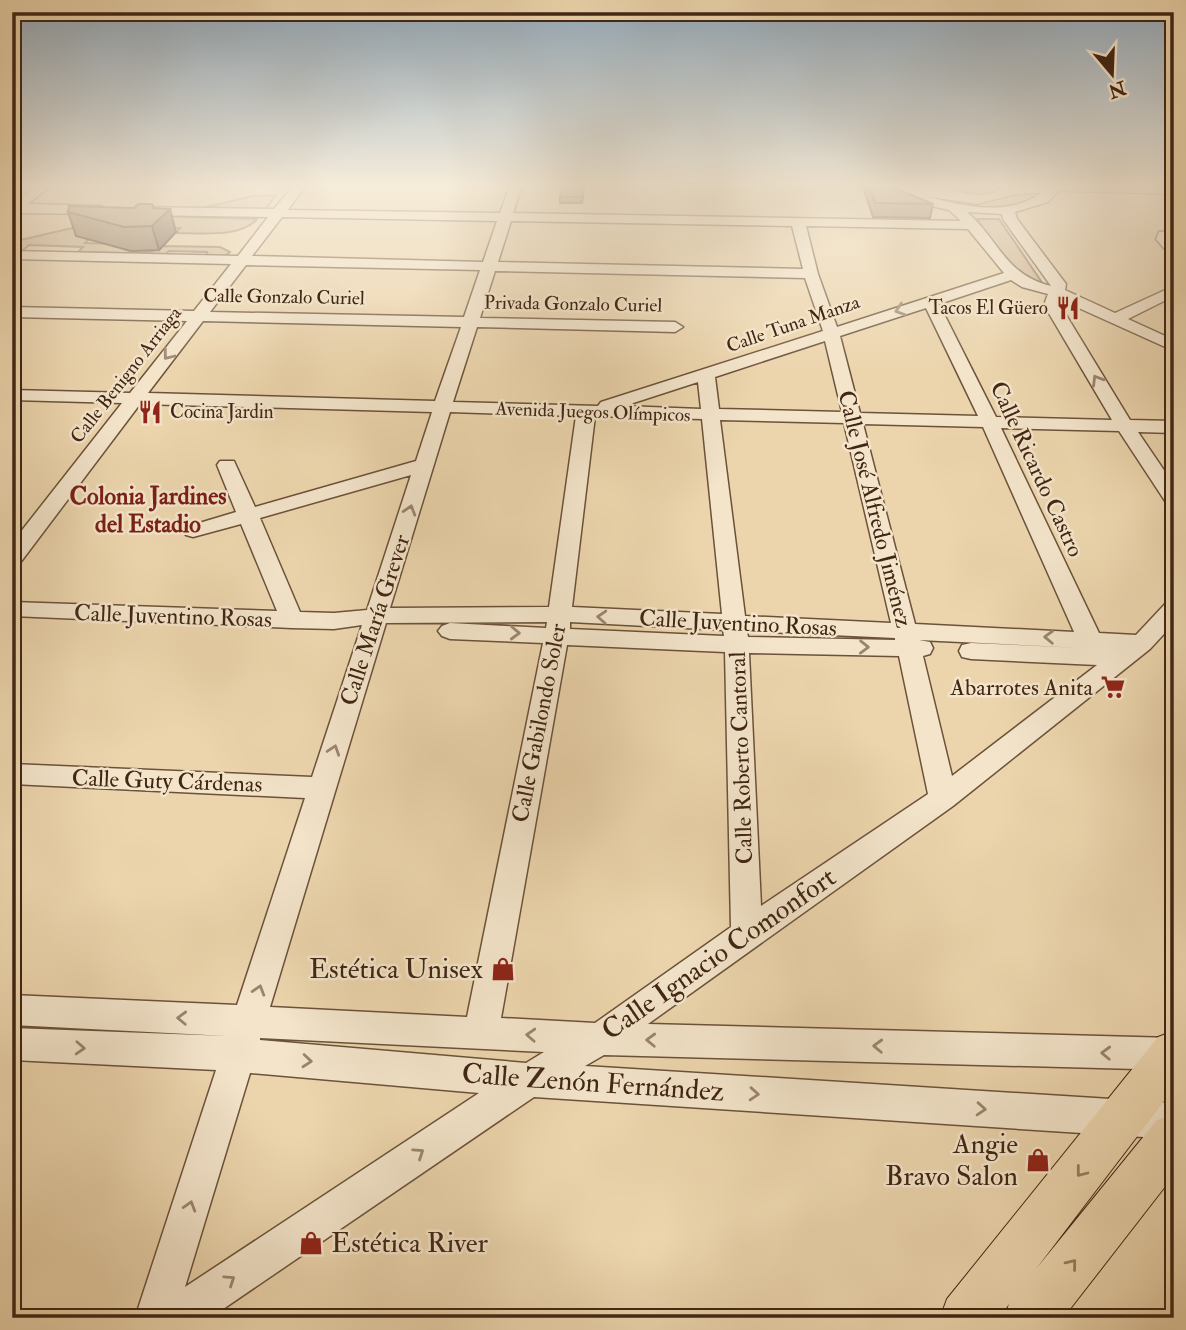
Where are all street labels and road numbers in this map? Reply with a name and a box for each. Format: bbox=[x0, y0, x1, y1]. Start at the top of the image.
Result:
street label: Calle Gonzalo Curiel bbox=[203, 284, 365, 310]
street label: Privada Gonzalo Curiel bbox=[484, 290, 663, 318]
street label: Calle Tuna Manza bbox=[723, 290, 863, 358]
street label: Calle Benigno Arriaga bbox=[65, 302, 187, 448]
street label: Calle Ricardo Castro bbox=[984, 377, 1090, 561]
street label: Calle José Alfredo Jiménez bbox=[832, 387, 918, 631]
street label: Avenida Juegos Olímpicos bbox=[494, 397, 691, 428]
street label: Calle María Grever bbox=[334, 530, 416, 709]
street label: Calle Juventino Rosas bbox=[74, 598, 273, 634]
street label: Calle Juventino Rosas bbox=[638, 603, 838, 643]
street label: Calle Gabilondo Soler bbox=[505, 621, 573, 825]
street label: Calle Roberto Cantoral bbox=[723, 651, 759, 865]
street label: Calle Guty Cárdenas bbox=[71, 763, 263, 799]
street label: Calle Ignacio Comonfort bbox=[595, 860, 843, 1048]
street label: Calle Zenón Fernández bbox=[461, 1056, 726, 1110]

